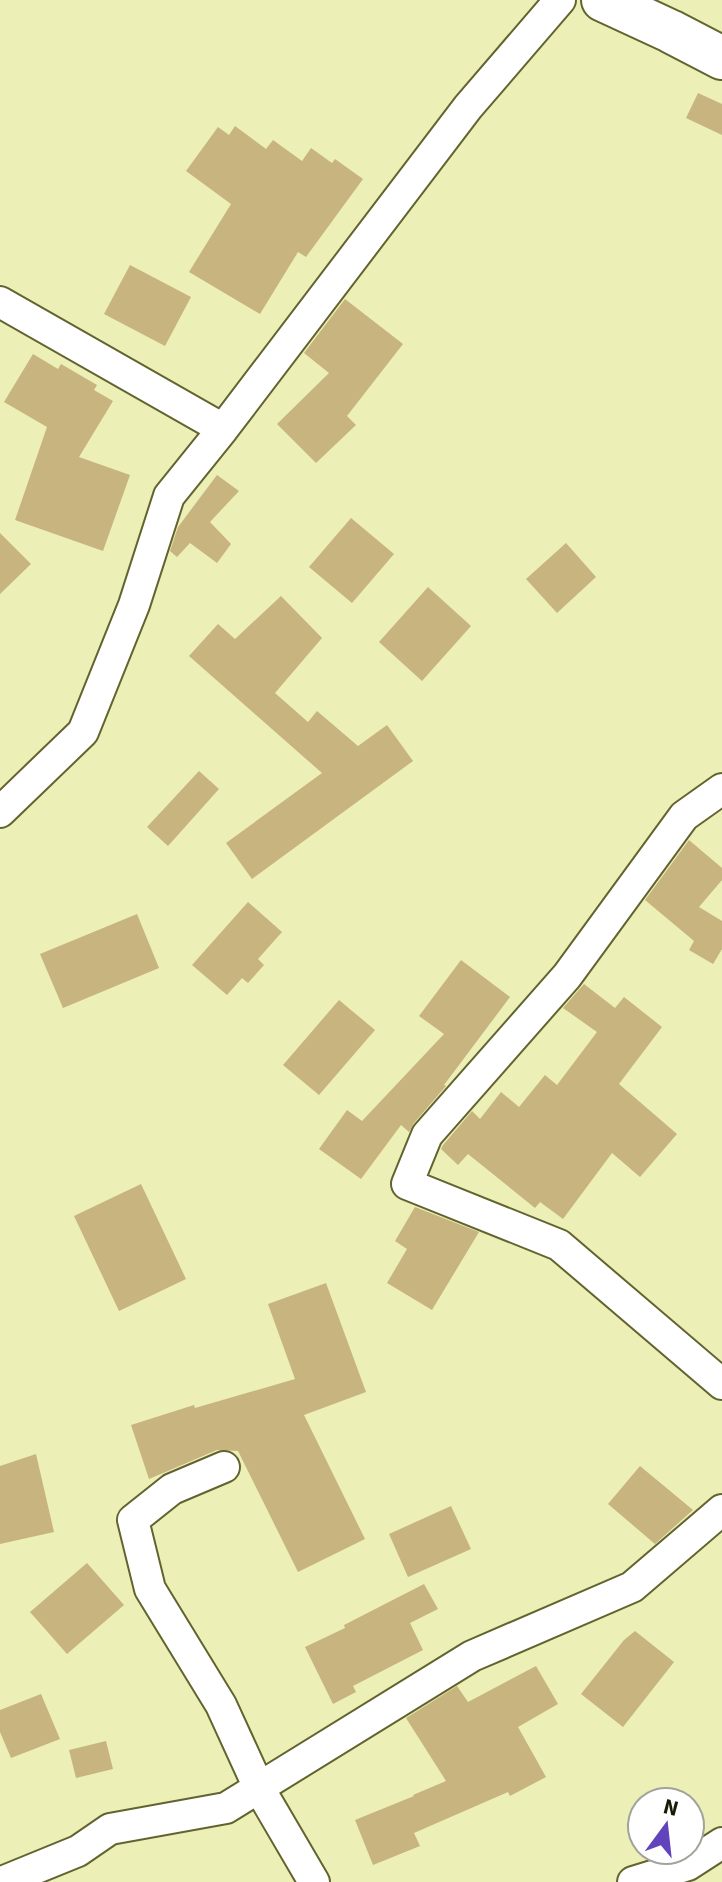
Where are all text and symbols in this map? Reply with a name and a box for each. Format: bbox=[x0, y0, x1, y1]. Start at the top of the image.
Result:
north arrow bbox=[626, 1786, 706, 1866]
text: N bbox=[660, 1790, 682, 1825]

